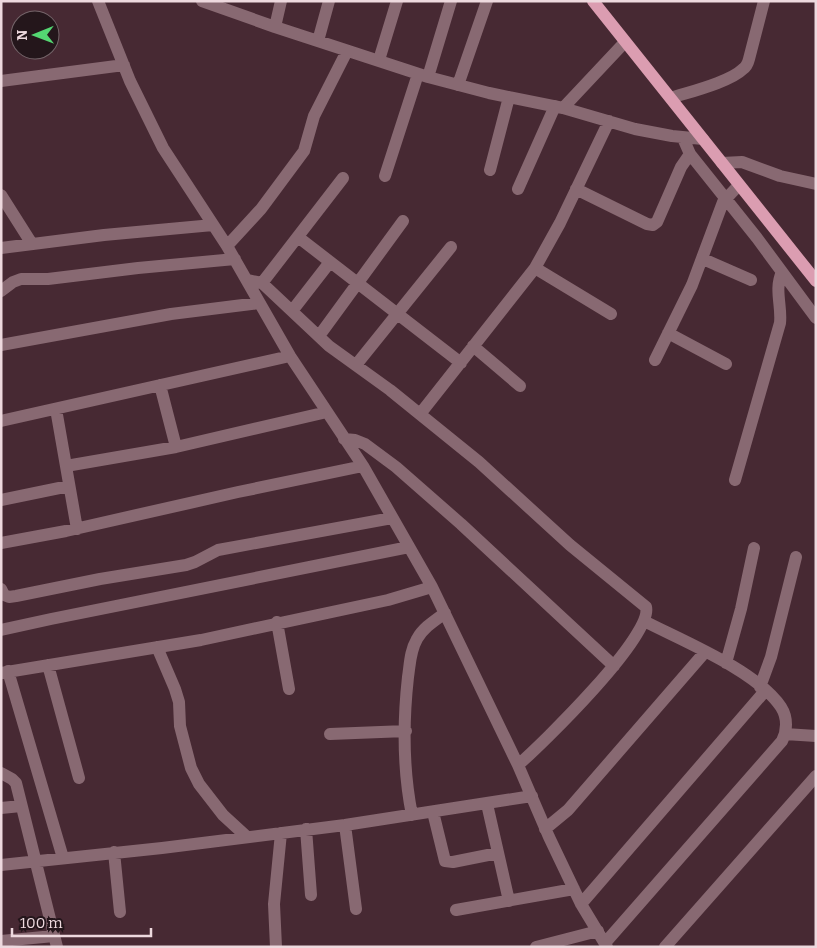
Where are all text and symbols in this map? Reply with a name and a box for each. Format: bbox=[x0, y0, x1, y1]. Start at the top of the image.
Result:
north arrow bbox=[10, 10, 60, 60]
text: N bbox=[14, 29, 31, 41]
scale bar bbox=[12, 906, 151, 938]
text: 100 m bbox=[20, 914, 63, 932]

